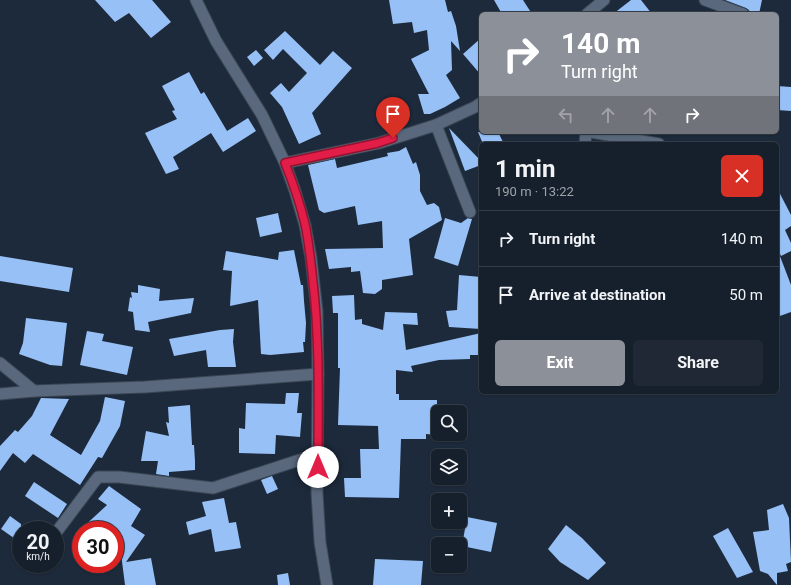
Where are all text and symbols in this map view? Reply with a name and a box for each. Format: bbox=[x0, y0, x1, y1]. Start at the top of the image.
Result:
text: 140 m bbox=[561, 27, 640, 60]
icon: right bbox=[495, 28, 547, 80]
text: Turn right bbox=[561, 61, 638, 82]
pin bbox=[376, 97, 410, 138]
icon: arrive bbox=[382, 103, 404, 125]
icon: left bbox=[555, 104, 577, 126]
icon: ahead bbox=[597, 104, 619, 126]
icon: ahead bbox=[639, 104, 661, 126]
icon: right bbox=[681, 104, 703, 126]
text: 1 min bbox=[495, 155, 555, 183]
button: close bbox=[721, 155, 763, 197]
text: 190 m · 13:22 bbox=[495, 184, 574, 199]
icon: right bbox=[495, 228, 517, 250]
text: Turn right bbox=[529, 230, 595, 248]
text: 140 m bbox=[721, 230, 763, 248]
icon: arrive bbox=[495, 284, 517, 306]
text: Arrive at destination bbox=[529, 286, 666, 304]
text: 50 m bbox=[729, 286, 763, 304]
button: Exit bbox=[495, 340, 625, 386]
button: Share bbox=[633, 340, 763, 386]
map controls bbox=[431, 405, 467, 573]
button: search bbox=[431, 405, 467, 441]
position arrow bbox=[297, 446, 339, 488]
button: layers bbox=[431, 449, 467, 485]
button: + bbox=[431, 493, 467, 529]
speed limit sign: 30 bbox=[72, 521, 124, 573]
text: 20 bbox=[27, 530, 49, 554]
button: − bbox=[431, 537, 467, 573]
text: km/h bbox=[26, 551, 50, 562]

